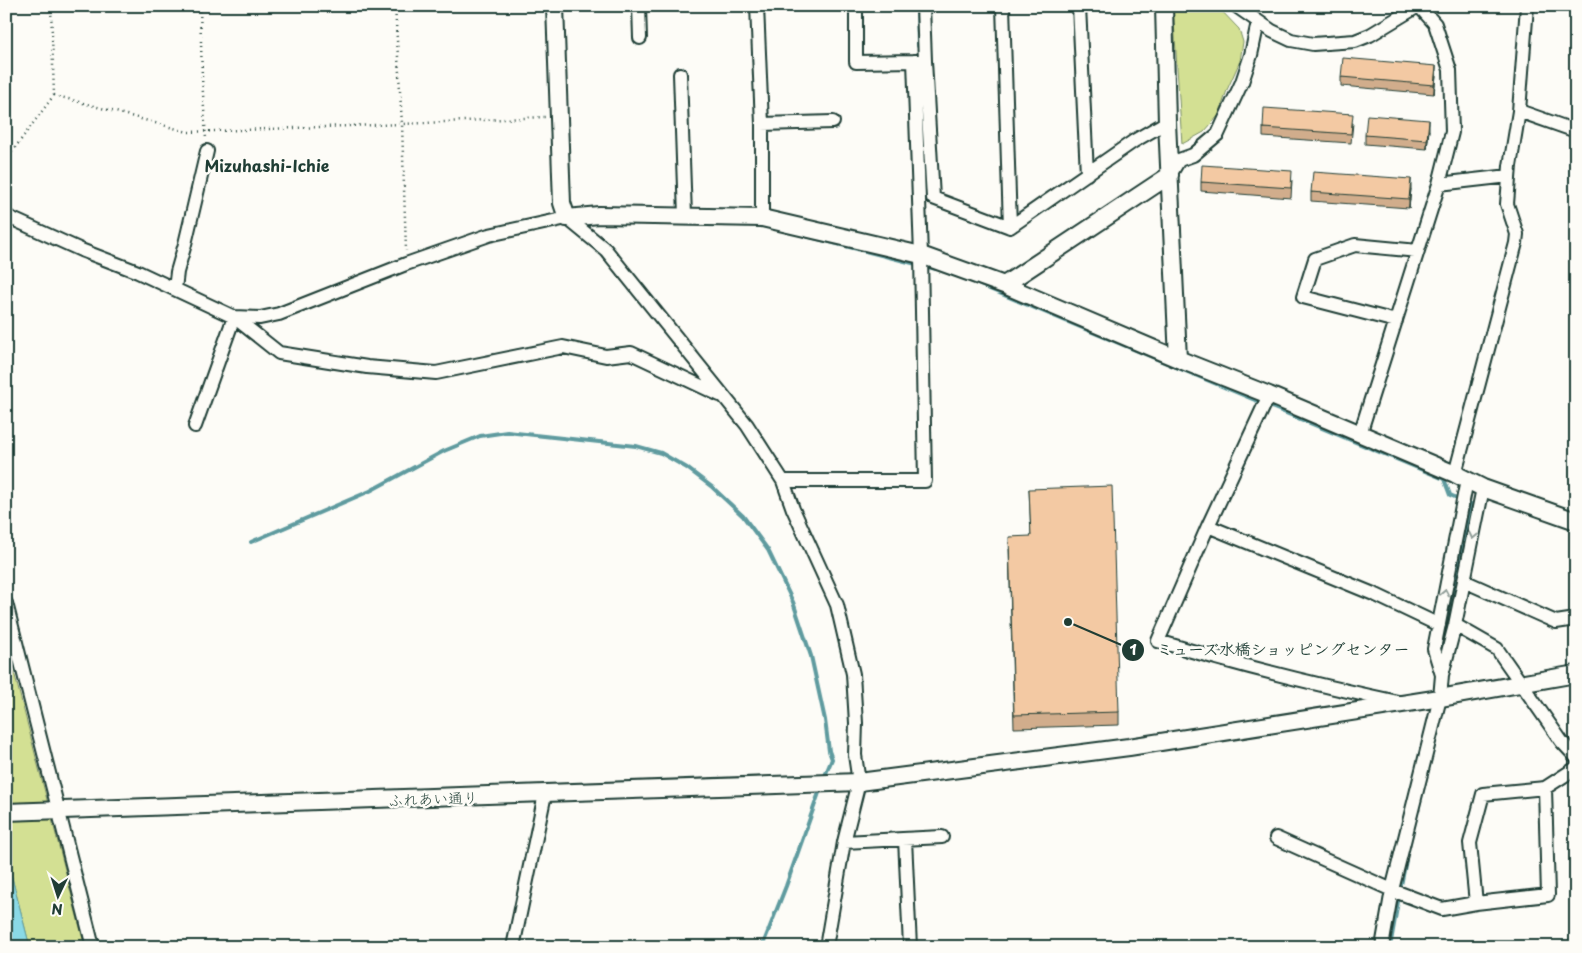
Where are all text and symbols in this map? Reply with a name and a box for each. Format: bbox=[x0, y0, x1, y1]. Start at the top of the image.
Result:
district label: Mizuhashi-Ichie bbox=[204, 153, 330, 177]
one-way arrow bbox=[1468, 532, 1479, 540]
one-way arrow bbox=[1439, 589, 1450, 598]
callout: ミューズ水橋ショッピングセンター bbox=[1120, 634, 1421, 665]
text: ミューズ水橋ショッピングセンター bbox=[1156, 636, 1410, 660]
text: 1 bbox=[1129, 637, 1137, 660]
street label: ふれあい通り bbox=[388, 785, 478, 811]
north arrow bbox=[32, 870, 82, 920]
text: N bbox=[51, 899, 63, 920]

